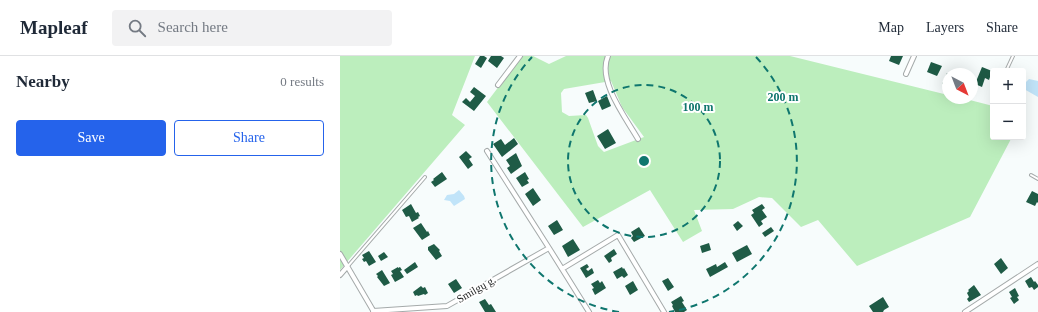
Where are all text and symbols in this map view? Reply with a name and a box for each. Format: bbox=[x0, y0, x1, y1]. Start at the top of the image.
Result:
search box bbox=[112, 10, 392, 46]
text: Mapleaf bbox=[20, 17, 88, 38]
icon: search bbox=[126, 17, 148, 39]
text: Search here bbox=[158, 19, 228, 35]
text: Map bbox=[878, 20, 904, 35]
text: Layers bbox=[926, 20, 964, 35]
text: Share bbox=[986, 20, 1018, 35]
north arrow bbox=[942, 68, 978, 104]
map controls bbox=[990, 68, 1026, 140]
button: + bbox=[990, 68, 1026, 104]
text: Nearby bbox=[16, 72, 70, 91]
text: 0 results bbox=[280, 74, 324, 89]
text: 200 m bbox=[768, 90, 799, 104]
text: 100 m bbox=[683, 100, 714, 114]
button: − bbox=[990, 104, 1026, 140]
button: Save bbox=[16, 120, 166, 156]
button: Share bbox=[174, 120, 324, 156]
centre of rings bbox=[637, 154, 651, 168]
street label: Smilgų g. bbox=[454, 273, 498, 305]

